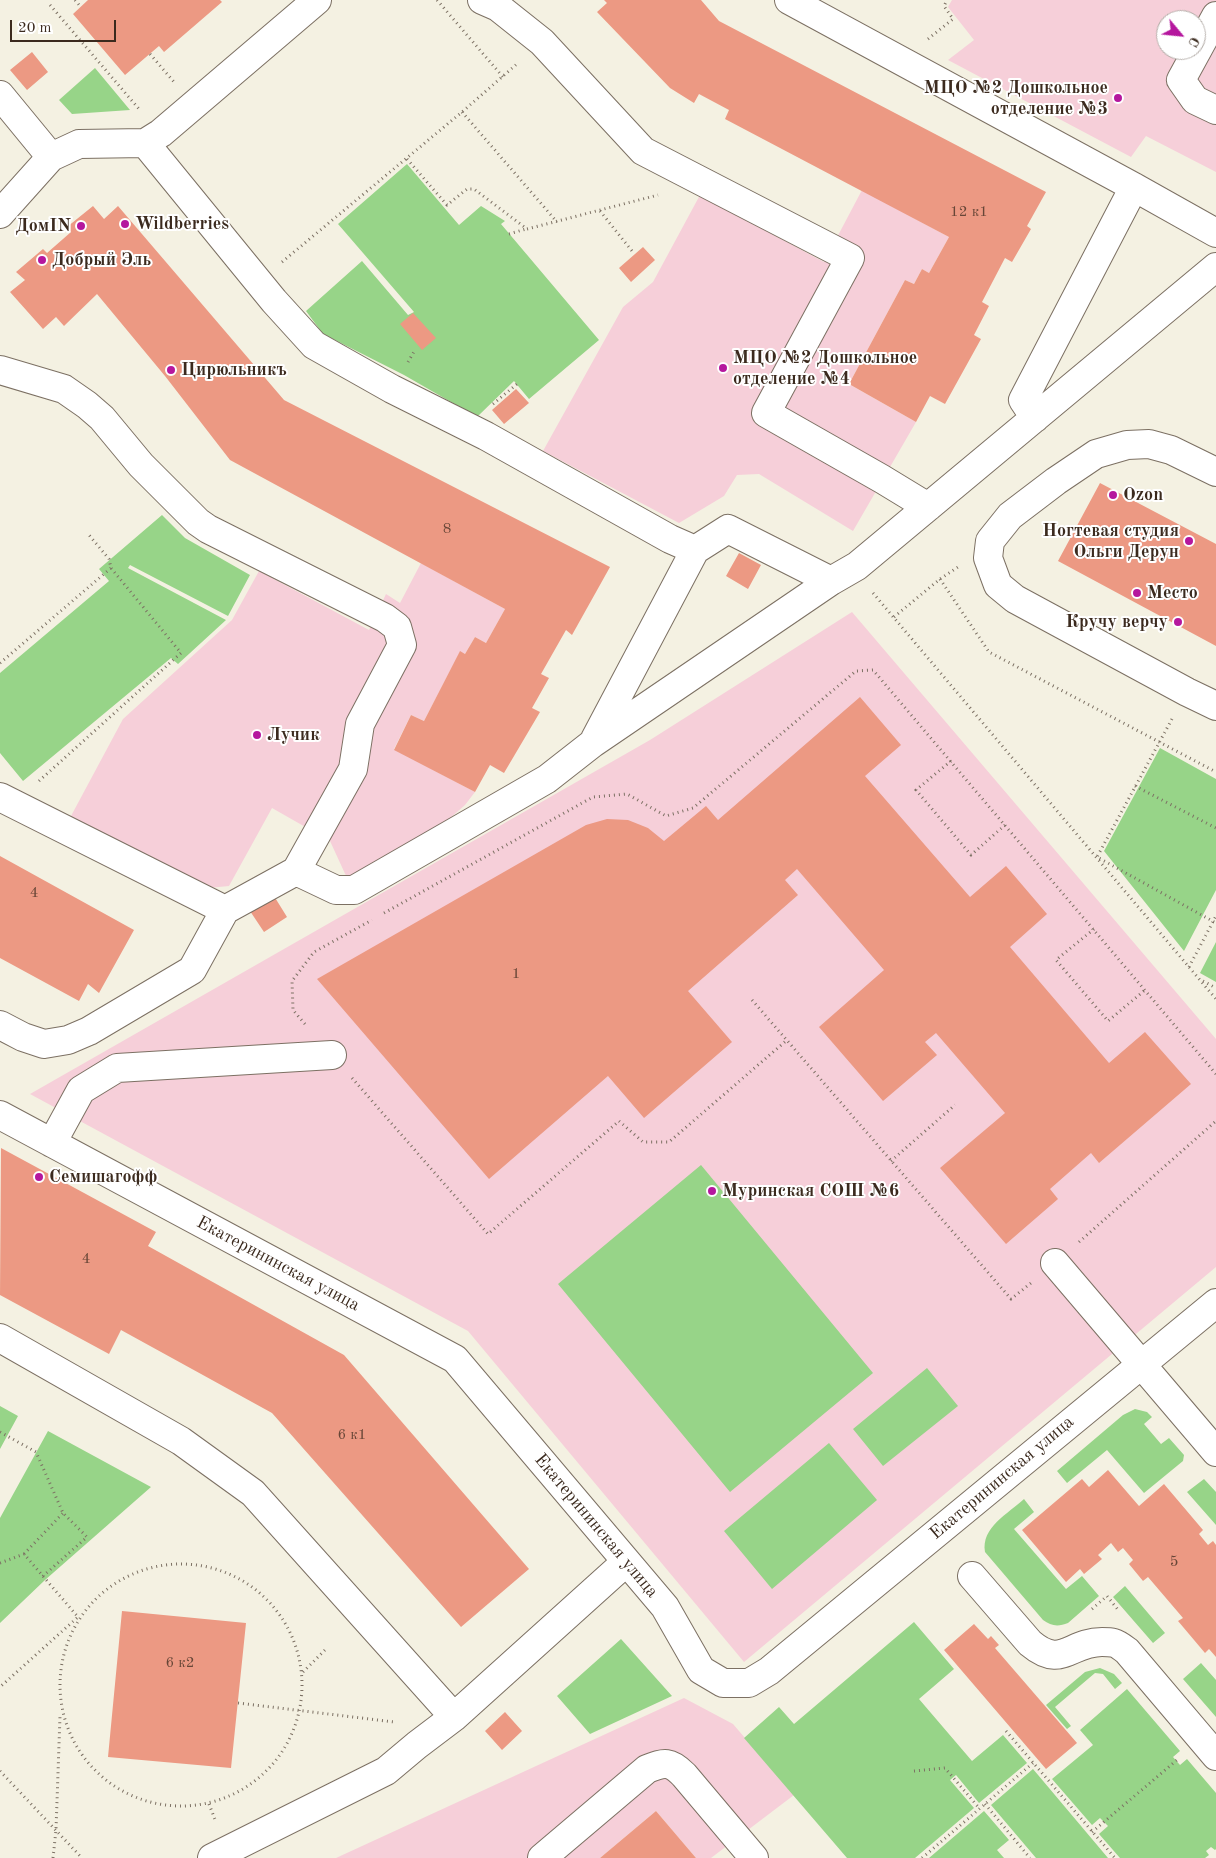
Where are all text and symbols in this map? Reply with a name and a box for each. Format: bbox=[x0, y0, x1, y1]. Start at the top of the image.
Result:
scale bar bbox=[12, 10, 119, 42]
north arrow bbox=[1156, 10, 1206, 60]
text: 20 m bbox=[18, 21, 52, 36]
text: С bbox=[1185, 34, 1202, 49]
place label: МЦО №2 Дошкольное отделение №3 bbox=[924, 77, 1108, 120]
marker: МЦО №2 Дошкольное отделение №3 bbox=[1112, 92, 1124, 104]
house number: 12 к1 bbox=[950, 203, 988, 221]
place label: Wildberries bbox=[135, 213, 229, 235]
place label: ДомIN bbox=[15, 215, 71, 237]
marker: Wildberries bbox=[119, 218, 131, 230]
marker: ДомIN bbox=[75, 220, 87, 232]
place label: Добрый Эль bbox=[52, 249, 151, 271]
marker: Добрый Эль bbox=[36, 254, 48, 266]
place label: МЦО №2 Дошкольное отделение №4 bbox=[733, 347, 917, 389]
place label: Цирюльникъ bbox=[181, 359, 287, 381]
marker: МЦО №2 Дошкольное отделение №4 bbox=[717, 362, 729, 374]
marker: Цирюльникъ bbox=[165, 364, 177, 376]
place label: Ozon bbox=[1123, 484, 1163, 506]
marker: Ozon bbox=[1107, 489, 1119, 501]
house number: 8 bbox=[443, 520, 451, 538]
place label: Ногтевая студия Ольги Дерун bbox=[1042, 520, 1179, 562]
marker: Ногтевая студия Ольги Дерун bbox=[1183, 535, 1195, 547]
place label: Место bbox=[1147, 582, 1198, 604]
marker: Место bbox=[1131, 587, 1143, 599]
place label: Кручу верчу bbox=[1066, 611, 1168, 633]
marker: Кручу верчу bbox=[1172, 616, 1184, 628]
place label: Лучик bbox=[267, 724, 320, 746]
marker: Лучик bbox=[251, 729, 263, 741]
house number: 4 bbox=[30, 884, 38, 902]
house number: 1 bbox=[512, 965, 520, 983]
place label: Семишагофф bbox=[49, 1166, 157, 1188]
marker: Семишагофф bbox=[33, 1171, 45, 1183]
place label: Муринская СОШ №6 bbox=[722, 1180, 899, 1202]
marker: Муринская СОШ №6 bbox=[706, 1185, 718, 1197]
street label: Екатерининская улица bbox=[193, 1212, 363, 1316]
house number: 4 bbox=[82, 1250, 90, 1268]
street label: Екатерининская улица bbox=[925, 1411, 1079, 1545]
house number: 6 к1 bbox=[337, 1426, 367, 1444]
street label: Екатерининская улица bbox=[529, 1449, 663, 1603]
house number: 5 bbox=[1170, 1553, 1178, 1571]
house number: 6 к2 bbox=[165, 1654, 195, 1672]

